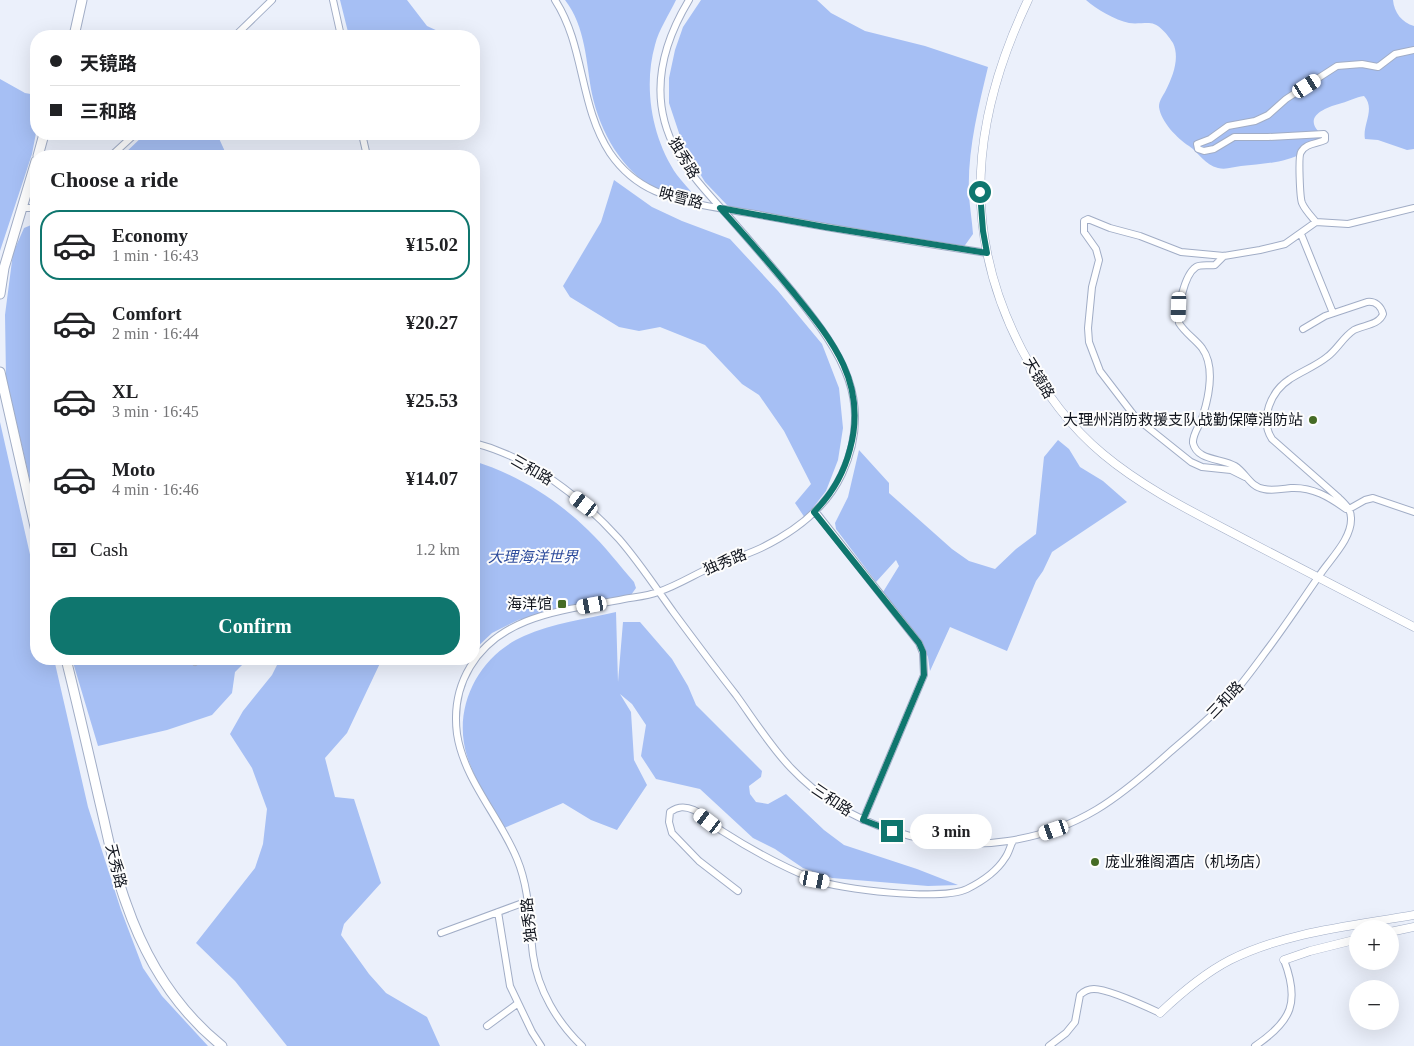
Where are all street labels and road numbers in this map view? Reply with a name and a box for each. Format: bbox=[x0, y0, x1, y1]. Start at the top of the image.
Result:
street label: 独秀路 bbox=[666, 135, 702, 181]
street label: 映雪路 bbox=[657, 184, 705, 212]
street label: 天镜路 bbox=[1021, 355, 1057, 401]
street label: 三和路 bbox=[509, 452, 555, 488]
street label: 独秀路 bbox=[701, 546, 749, 578]
street label: 三和路 bbox=[1204, 678, 1246, 722]
street label: 三和路 bbox=[809, 781, 855, 819]
street label: 天秀路 bbox=[103, 842, 129, 890]
street label: 独秀路 bbox=[519, 897, 539, 943]

